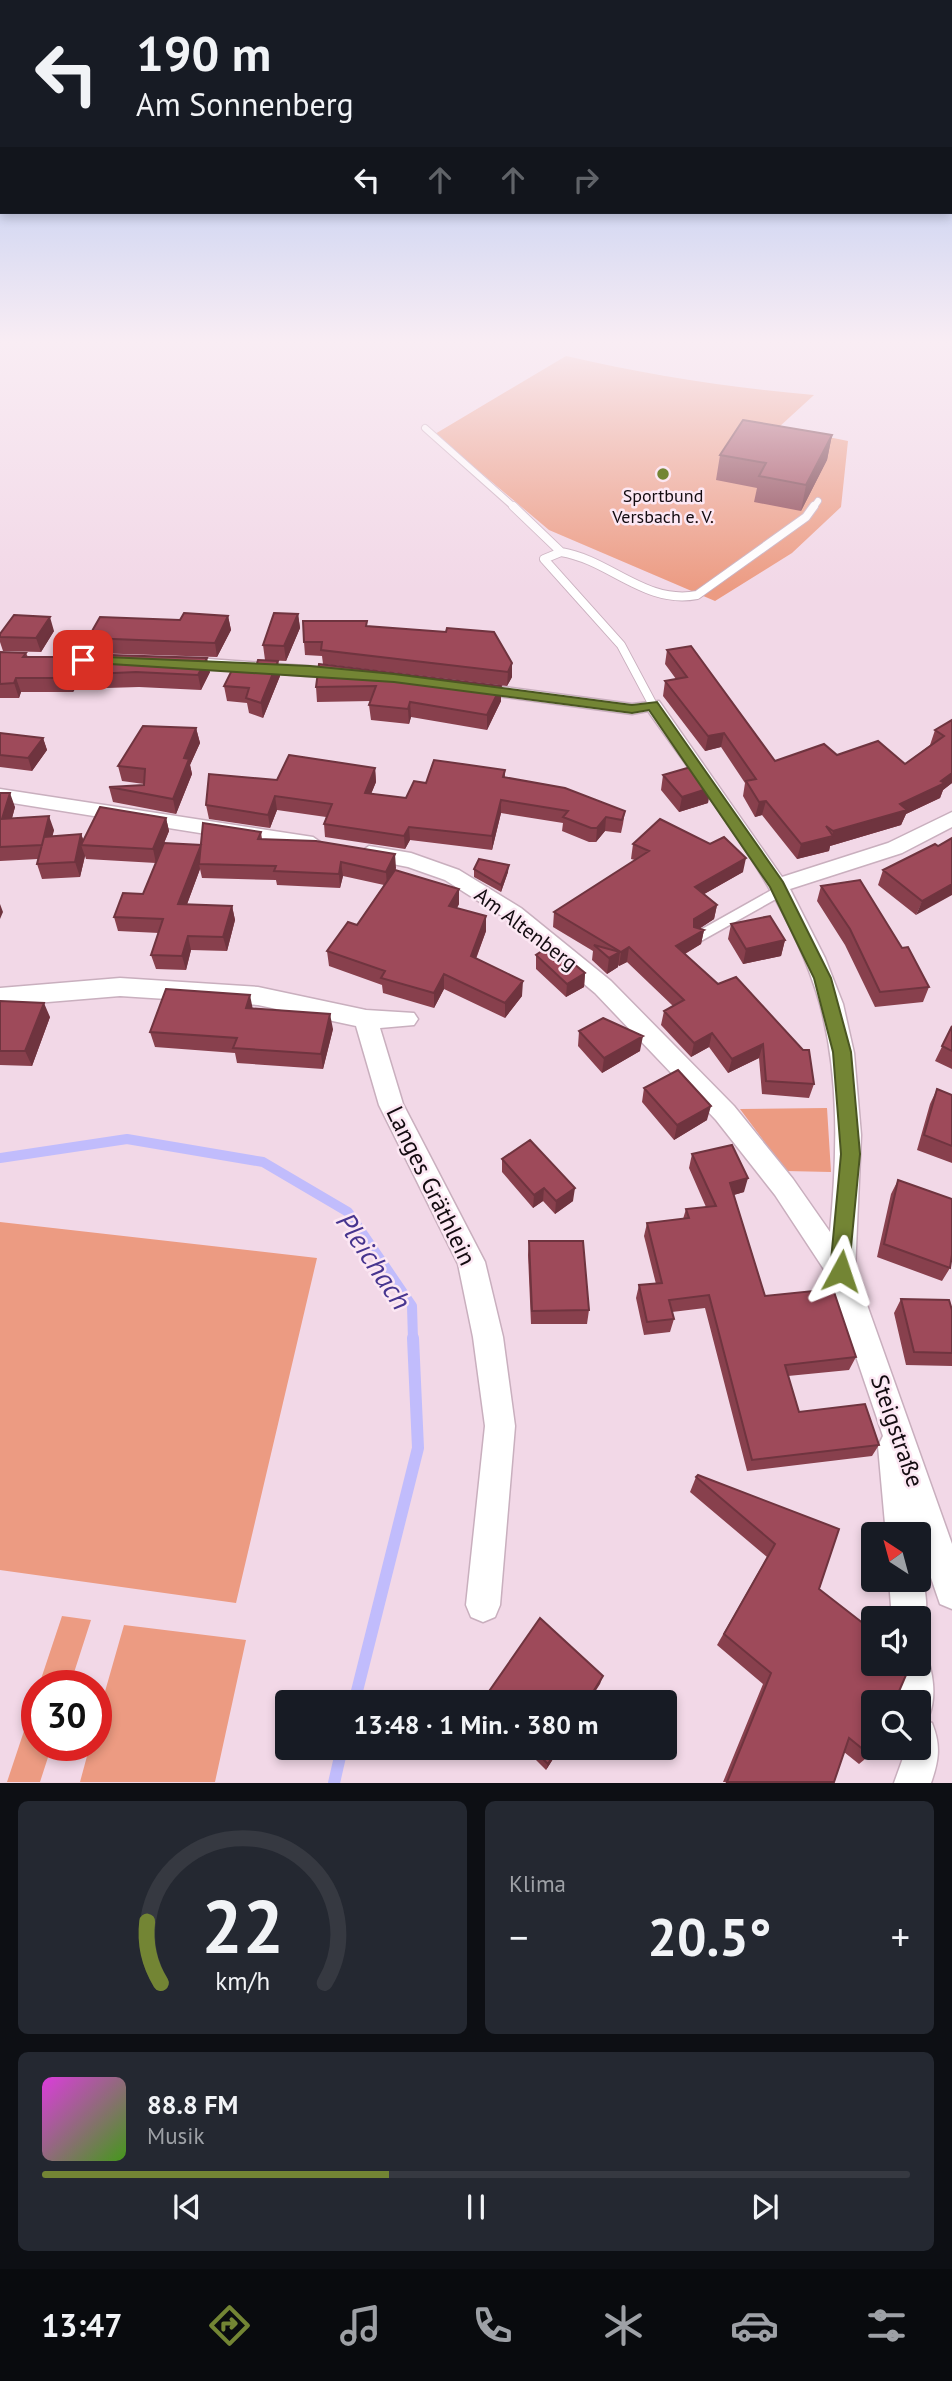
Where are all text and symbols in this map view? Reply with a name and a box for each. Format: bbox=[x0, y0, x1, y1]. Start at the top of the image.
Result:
text: 190 m bbox=[136, 21, 271, 85]
icon: left bbox=[21, 28, 112, 119]
text: Am Sonnenberg bbox=[136, 83, 354, 125]
icon: left bbox=[348, 161, 386, 199]
icon: ahead bbox=[421, 161, 459, 199]
icon: ahead bbox=[494, 161, 532, 199]
icon: right bbox=[567, 161, 605, 199]
marker: Sportbund Versbach e. V. bbox=[655, 466, 671, 482]
place label: Sportbund Versbach e. V. bbox=[611, 484, 714, 528]
pin bbox=[53, 630, 113, 690]
icon: arrive bbox=[64, 641, 102, 679]
street label: Am Altenberg bbox=[469, 881, 583, 976]
street label: Langes Gräthlein bbox=[380, 1101, 483, 1270]
water label: Pleichach bbox=[328, 1205, 420, 1316]
position arrow bbox=[804, 1234, 878, 1308]
street label: Steigstraße bbox=[864, 1371, 931, 1491]
north arrow bbox=[861, 1522, 931, 1592]
map controls bbox=[861, 1522, 931, 1760]
button: sound bbox=[861, 1606, 931, 1676]
speed limit sign: 30 bbox=[21, 1670, 112, 1761]
button: search bbox=[861, 1690, 931, 1760]
text: 13:48 · 1 Min. · 380 m bbox=[353, 1708, 599, 1741]
text: Klima bbox=[509, 1869, 566, 1898]
text: 22 bbox=[201, 1880, 284, 1974]
text: 20.5° bbox=[648, 1903, 771, 1970]
text: − bbox=[509, 1912, 528, 1961]
text: + bbox=[891, 1912, 910, 1961]
text: km/h bbox=[215, 1965, 270, 1997]
text: 88.8 FM bbox=[147, 2088, 238, 2121]
text: Musik bbox=[147, 2121, 204, 2150]
icon: previous bbox=[168, 2188, 206, 2226]
icon: pause bbox=[457, 2188, 495, 2226]
icon: next bbox=[746, 2188, 784, 2226]
icon: directions bbox=[205, 2301, 254, 2350]
icon: music bbox=[336, 2301, 385, 2350]
icon: phone bbox=[468, 2301, 517, 2350]
icon: climate bbox=[599, 2301, 648, 2350]
icon: car bbox=[730, 2301, 779, 2350]
icon: filters bbox=[862, 2301, 911, 2350]
text: 13:47 bbox=[41, 2304, 122, 2346]

